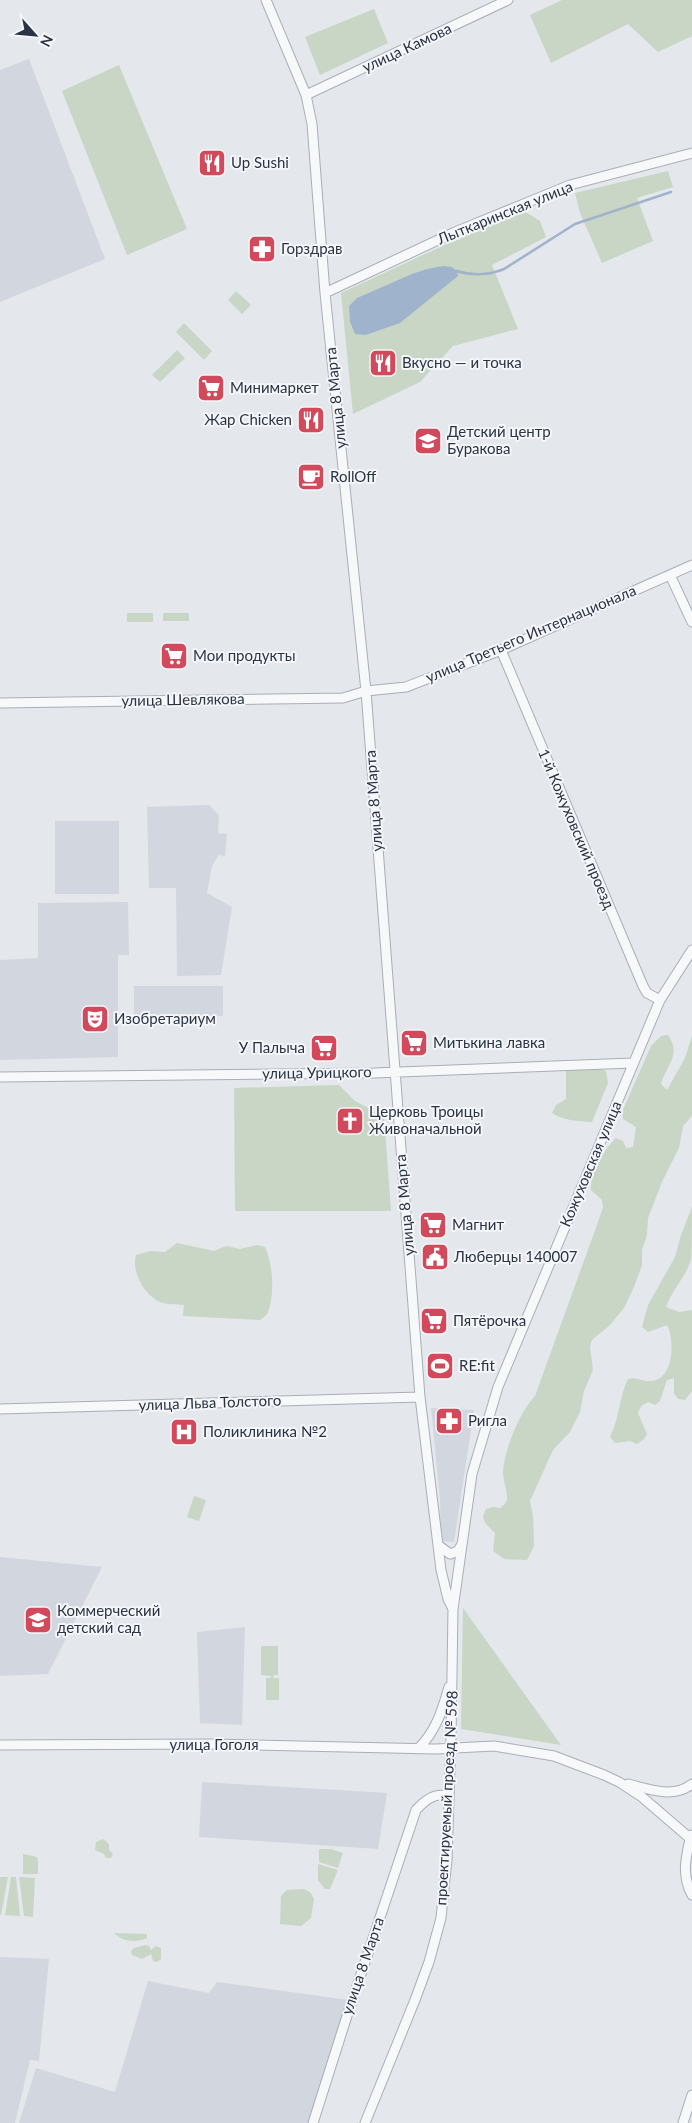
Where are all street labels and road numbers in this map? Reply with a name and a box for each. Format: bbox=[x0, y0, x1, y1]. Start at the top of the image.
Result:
street label: улица Камова bbox=[359, 19, 454, 76]
street label: Лыткаринская улица bbox=[433, 177, 575, 248]
street label: улица 8 Марта bbox=[321, 347, 349, 450]
street label: улица Третьего Интернационала bbox=[423, 581, 638, 686]
street label: улица Шевлякова bbox=[121, 689, 245, 709]
street label: 1-й Кожуховский проезд bbox=[535, 746, 619, 911]
street label: улица 8 Марта bbox=[360, 750, 386, 852]
street label: улица Урицкого bbox=[262, 1062, 372, 1082]
street label: Кожуховская улица bbox=[555, 1098, 625, 1229]
street label: улица 8 Марта bbox=[391, 1154, 417, 1257]
street label: улица Льва Толстого bbox=[138, 1391, 282, 1413]
street label: проектируемый проезд № 598 bbox=[431, 1690, 461, 1906]
street label: улица Гоголя bbox=[169, 1735, 259, 1753]
street label: улица 8 Марта bbox=[337, 1915, 387, 2017]

